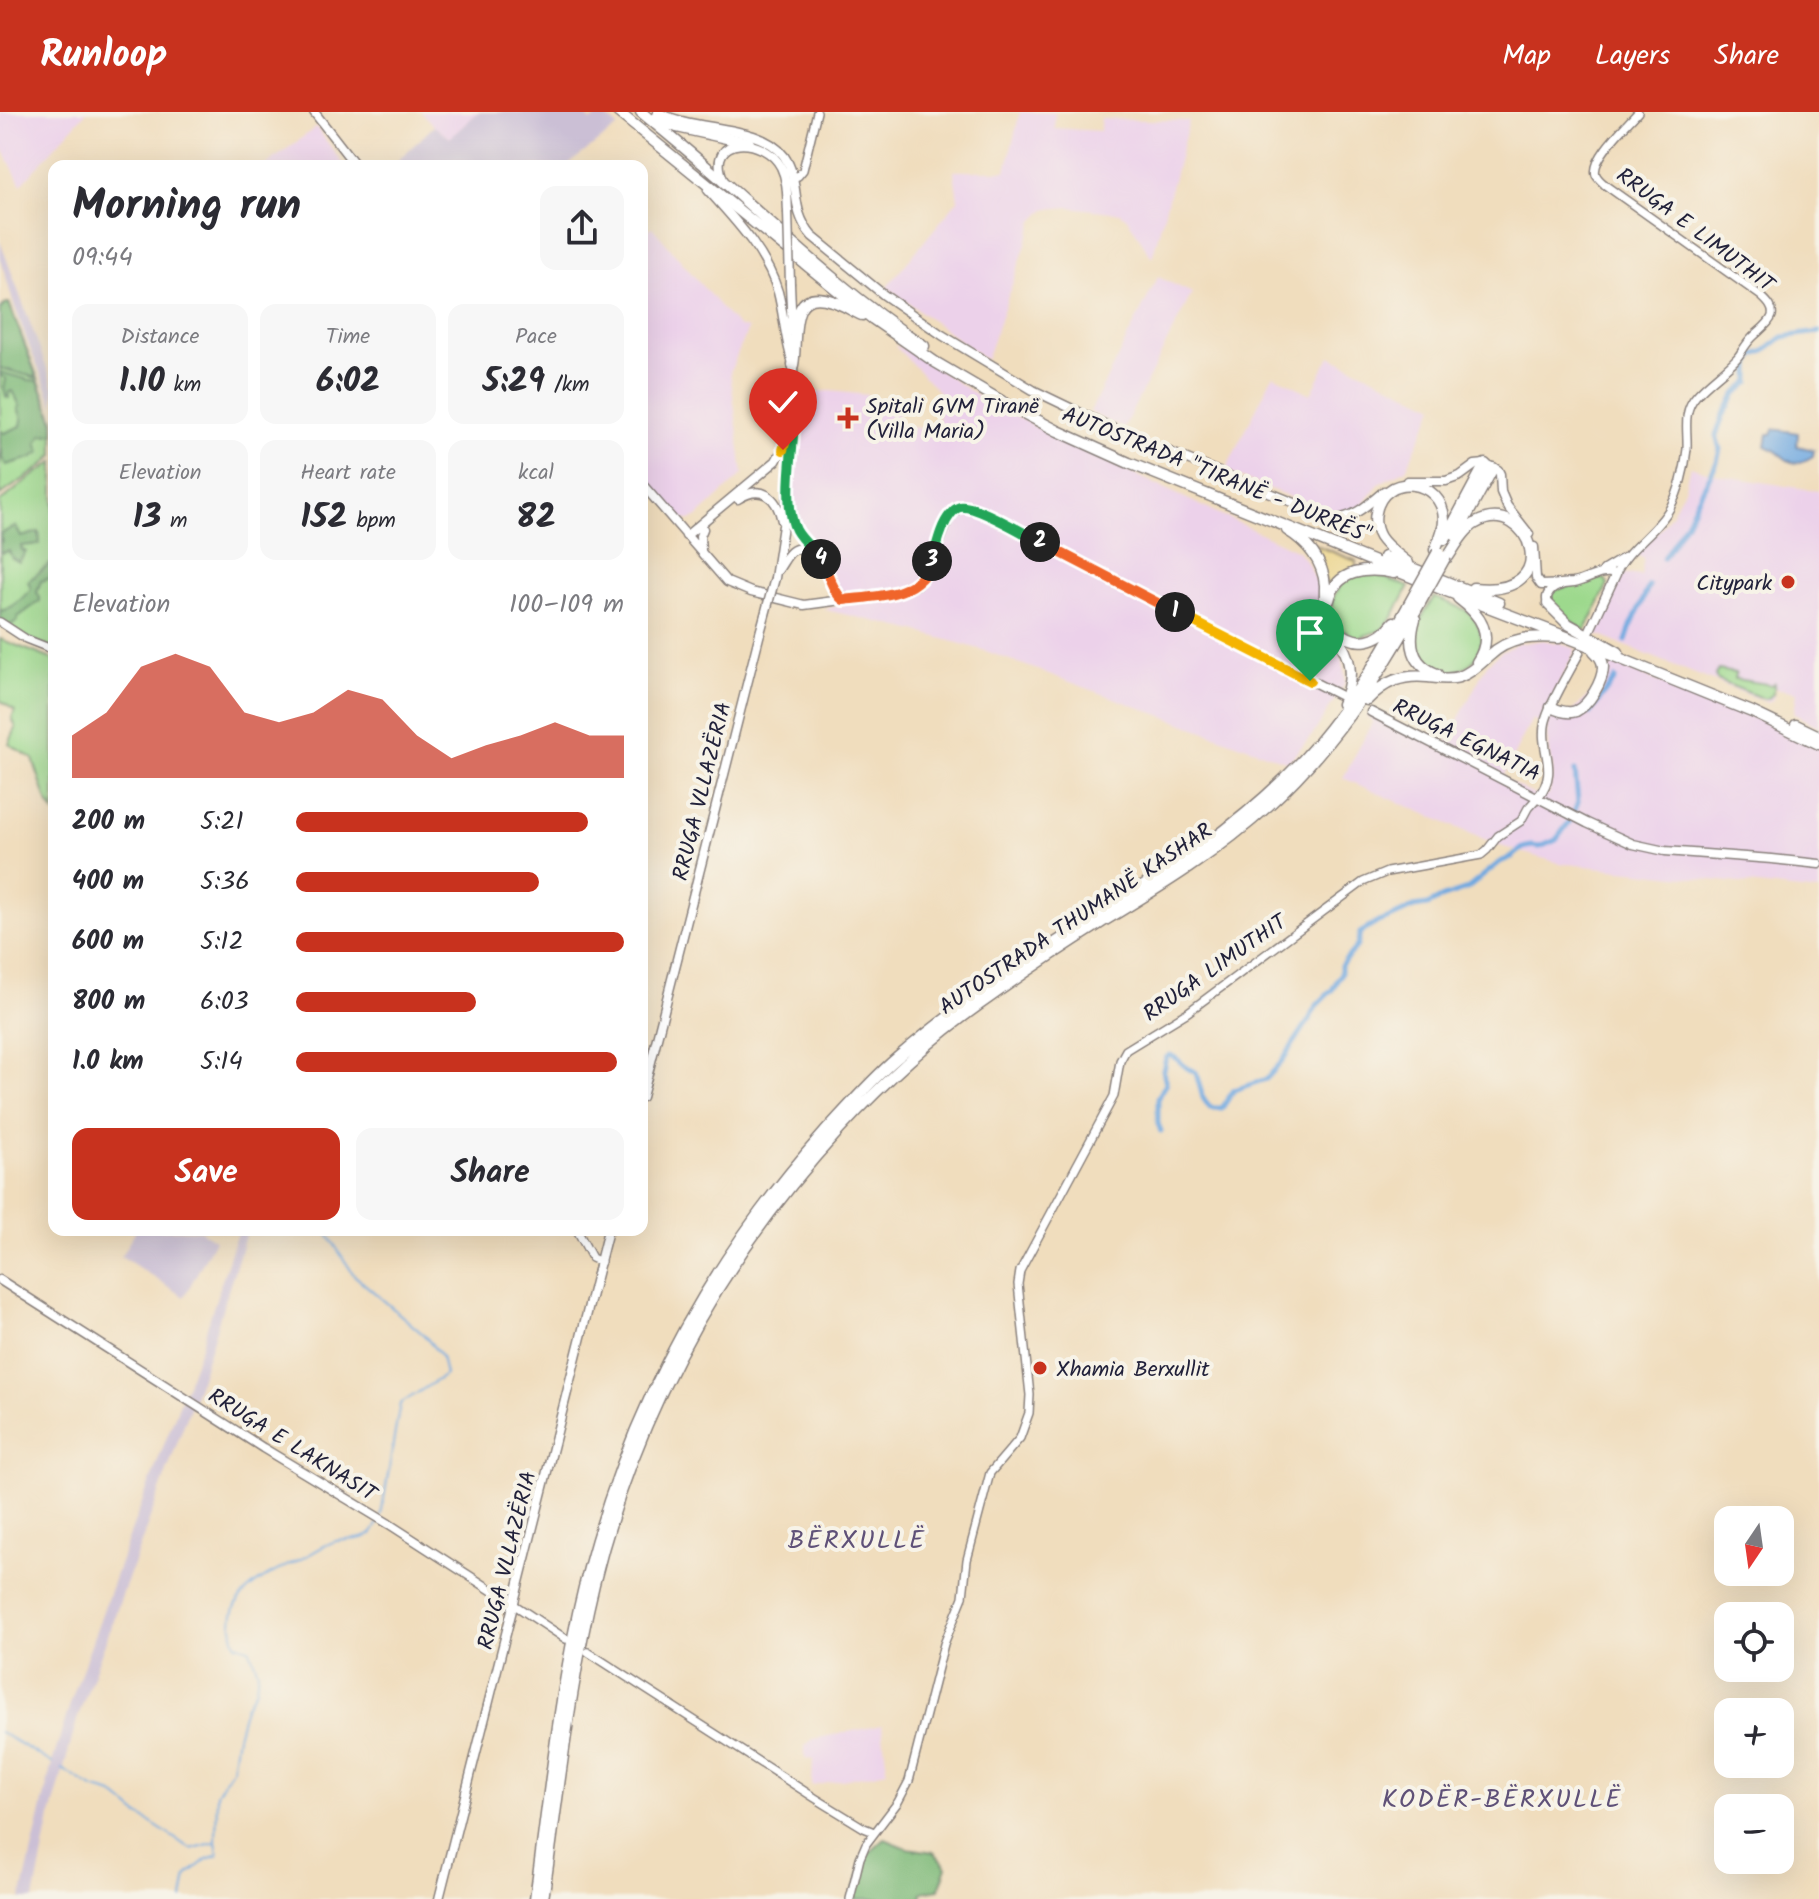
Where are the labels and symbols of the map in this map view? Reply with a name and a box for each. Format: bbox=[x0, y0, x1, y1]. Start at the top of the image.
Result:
street label: RRUGA E LIMUTHIT bbox=[1608, 160, 1783, 304]
pin bbox=[749, 368, 817, 450]
place label: Spitali GVM Tiranë (Villa Maria) bbox=[866, 390, 1039, 450]
street label: AUTOSTRADA "TIRANË - DURRËS" bbox=[1056, 398, 1376, 554]
marker: Spitali GVM Tiranë (Villa Maria) bbox=[837, 407, 859, 429]
pin: 2 bbox=[1020, 522, 1060, 562]
pin: 4 bbox=[801, 539, 841, 579]
pin: 3 bbox=[912, 541, 952, 581]
place label: Citypark bbox=[1696, 567, 1773, 602]
marker: Citypark bbox=[1779, 573, 1797, 591]
pin: 1 bbox=[1155, 592, 1195, 632]
pin bbox=[1276, 599, 1344, 681]
street label: RRUGA EGNATIA bbox=[1386, 690, 1546, 792]
street label: RRUGA VLLAZËRIA bbox=[664, 699, 743, 885]
street label: AUTOSTRADA THUMANË KASHAR bbox=[932, 815, 1221, 1025]
street label: RRUGA LIMUTHIT bbox=[1136, 905, 1296, 1032]
place label: Xhamia Berxullit bbox=[1056, 1353, 1210, 1388]
marker: Xhamia Berxullit bbox=[1031, 1359, 1049, 1377]
street label: RRUGA E LAKNASIT bbox=[201, 1380, 385, 1513]
street label: RRUGA VLLAZËRIA bbox=[469, 1468, 548, 1654]
north arrow bbox=[1714, 1506, 1794, 1586]
district label: BËRXULLË bbox=[788, 1520, 926, 1562]
district label: KODËR-BËRXULLË bbox=[1382, 1779, 1622, 1821]

